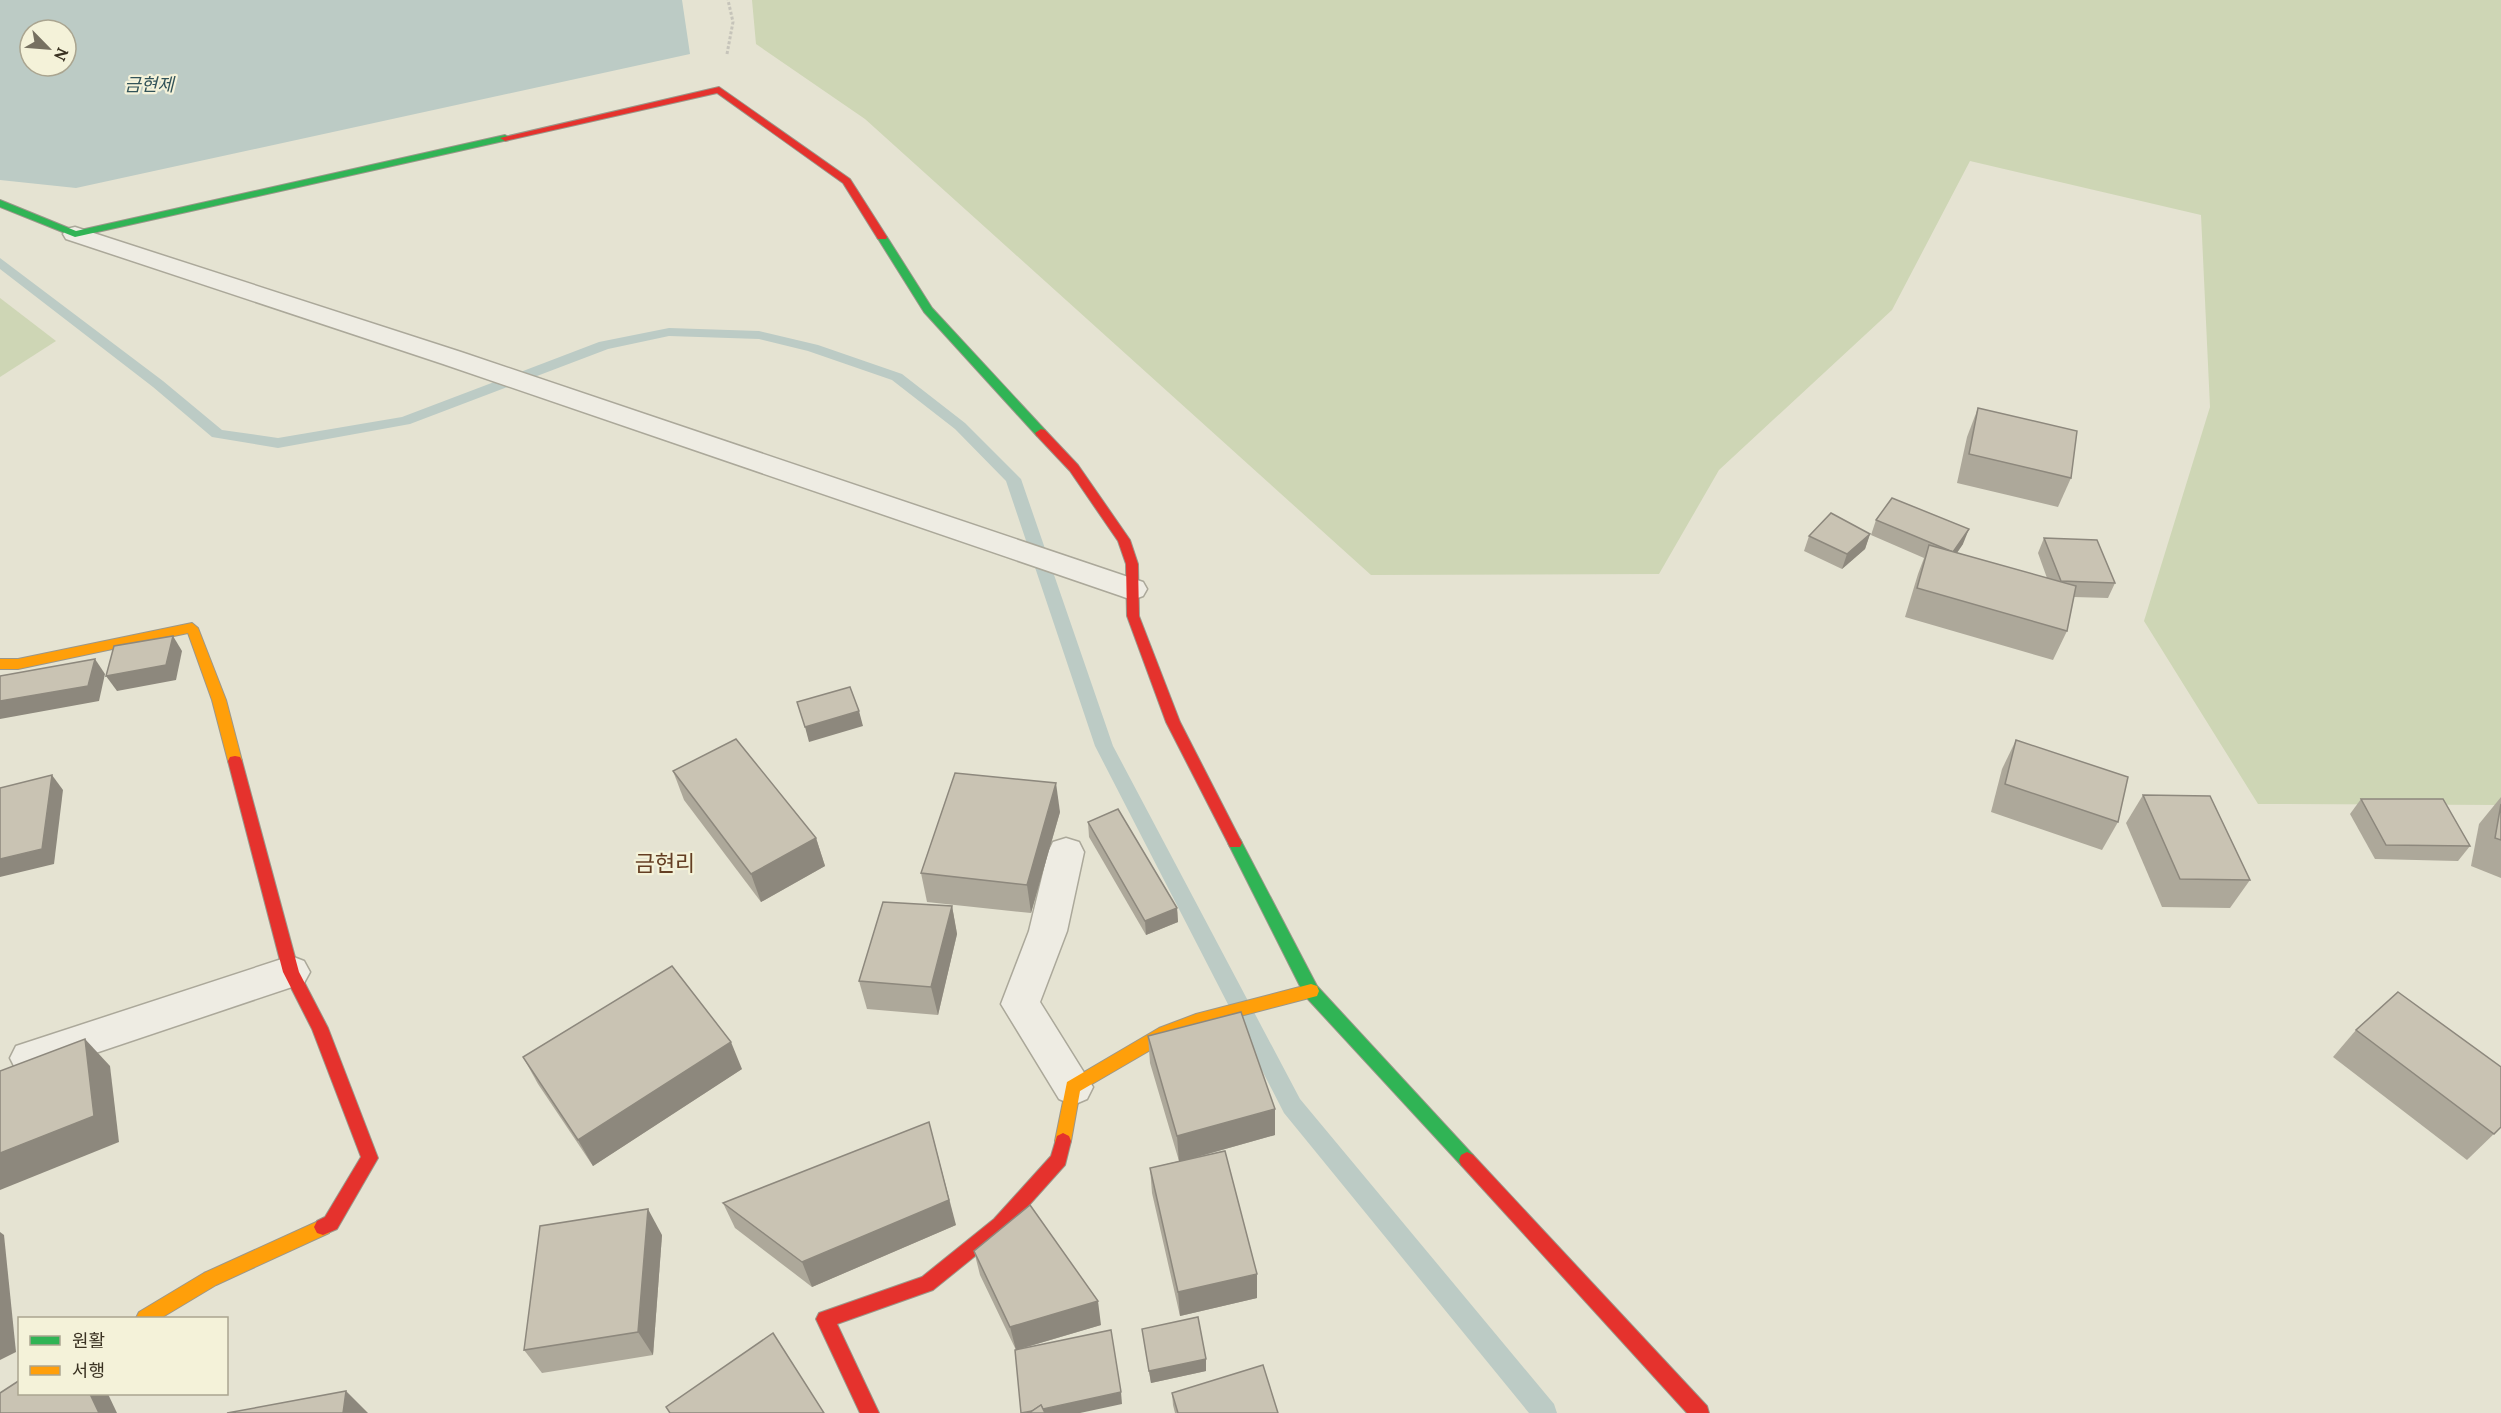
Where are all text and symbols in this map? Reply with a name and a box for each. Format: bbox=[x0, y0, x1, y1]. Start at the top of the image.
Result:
north arrow bbox=[18, 18, 78, 78]
text: N bbox=[50, 45, 73, 64]
water label: 금현제 bbox=[124, 73, 176, 96]
district label: 금현리 bbox=[635, 849, 695, 877]
legend bbox=[18, 1317, 228, 1395]
text: 원활 bbox=[72, 1329, 105, 1352]
text: 서행 bbox=[72, 1359, 105, 1382]

